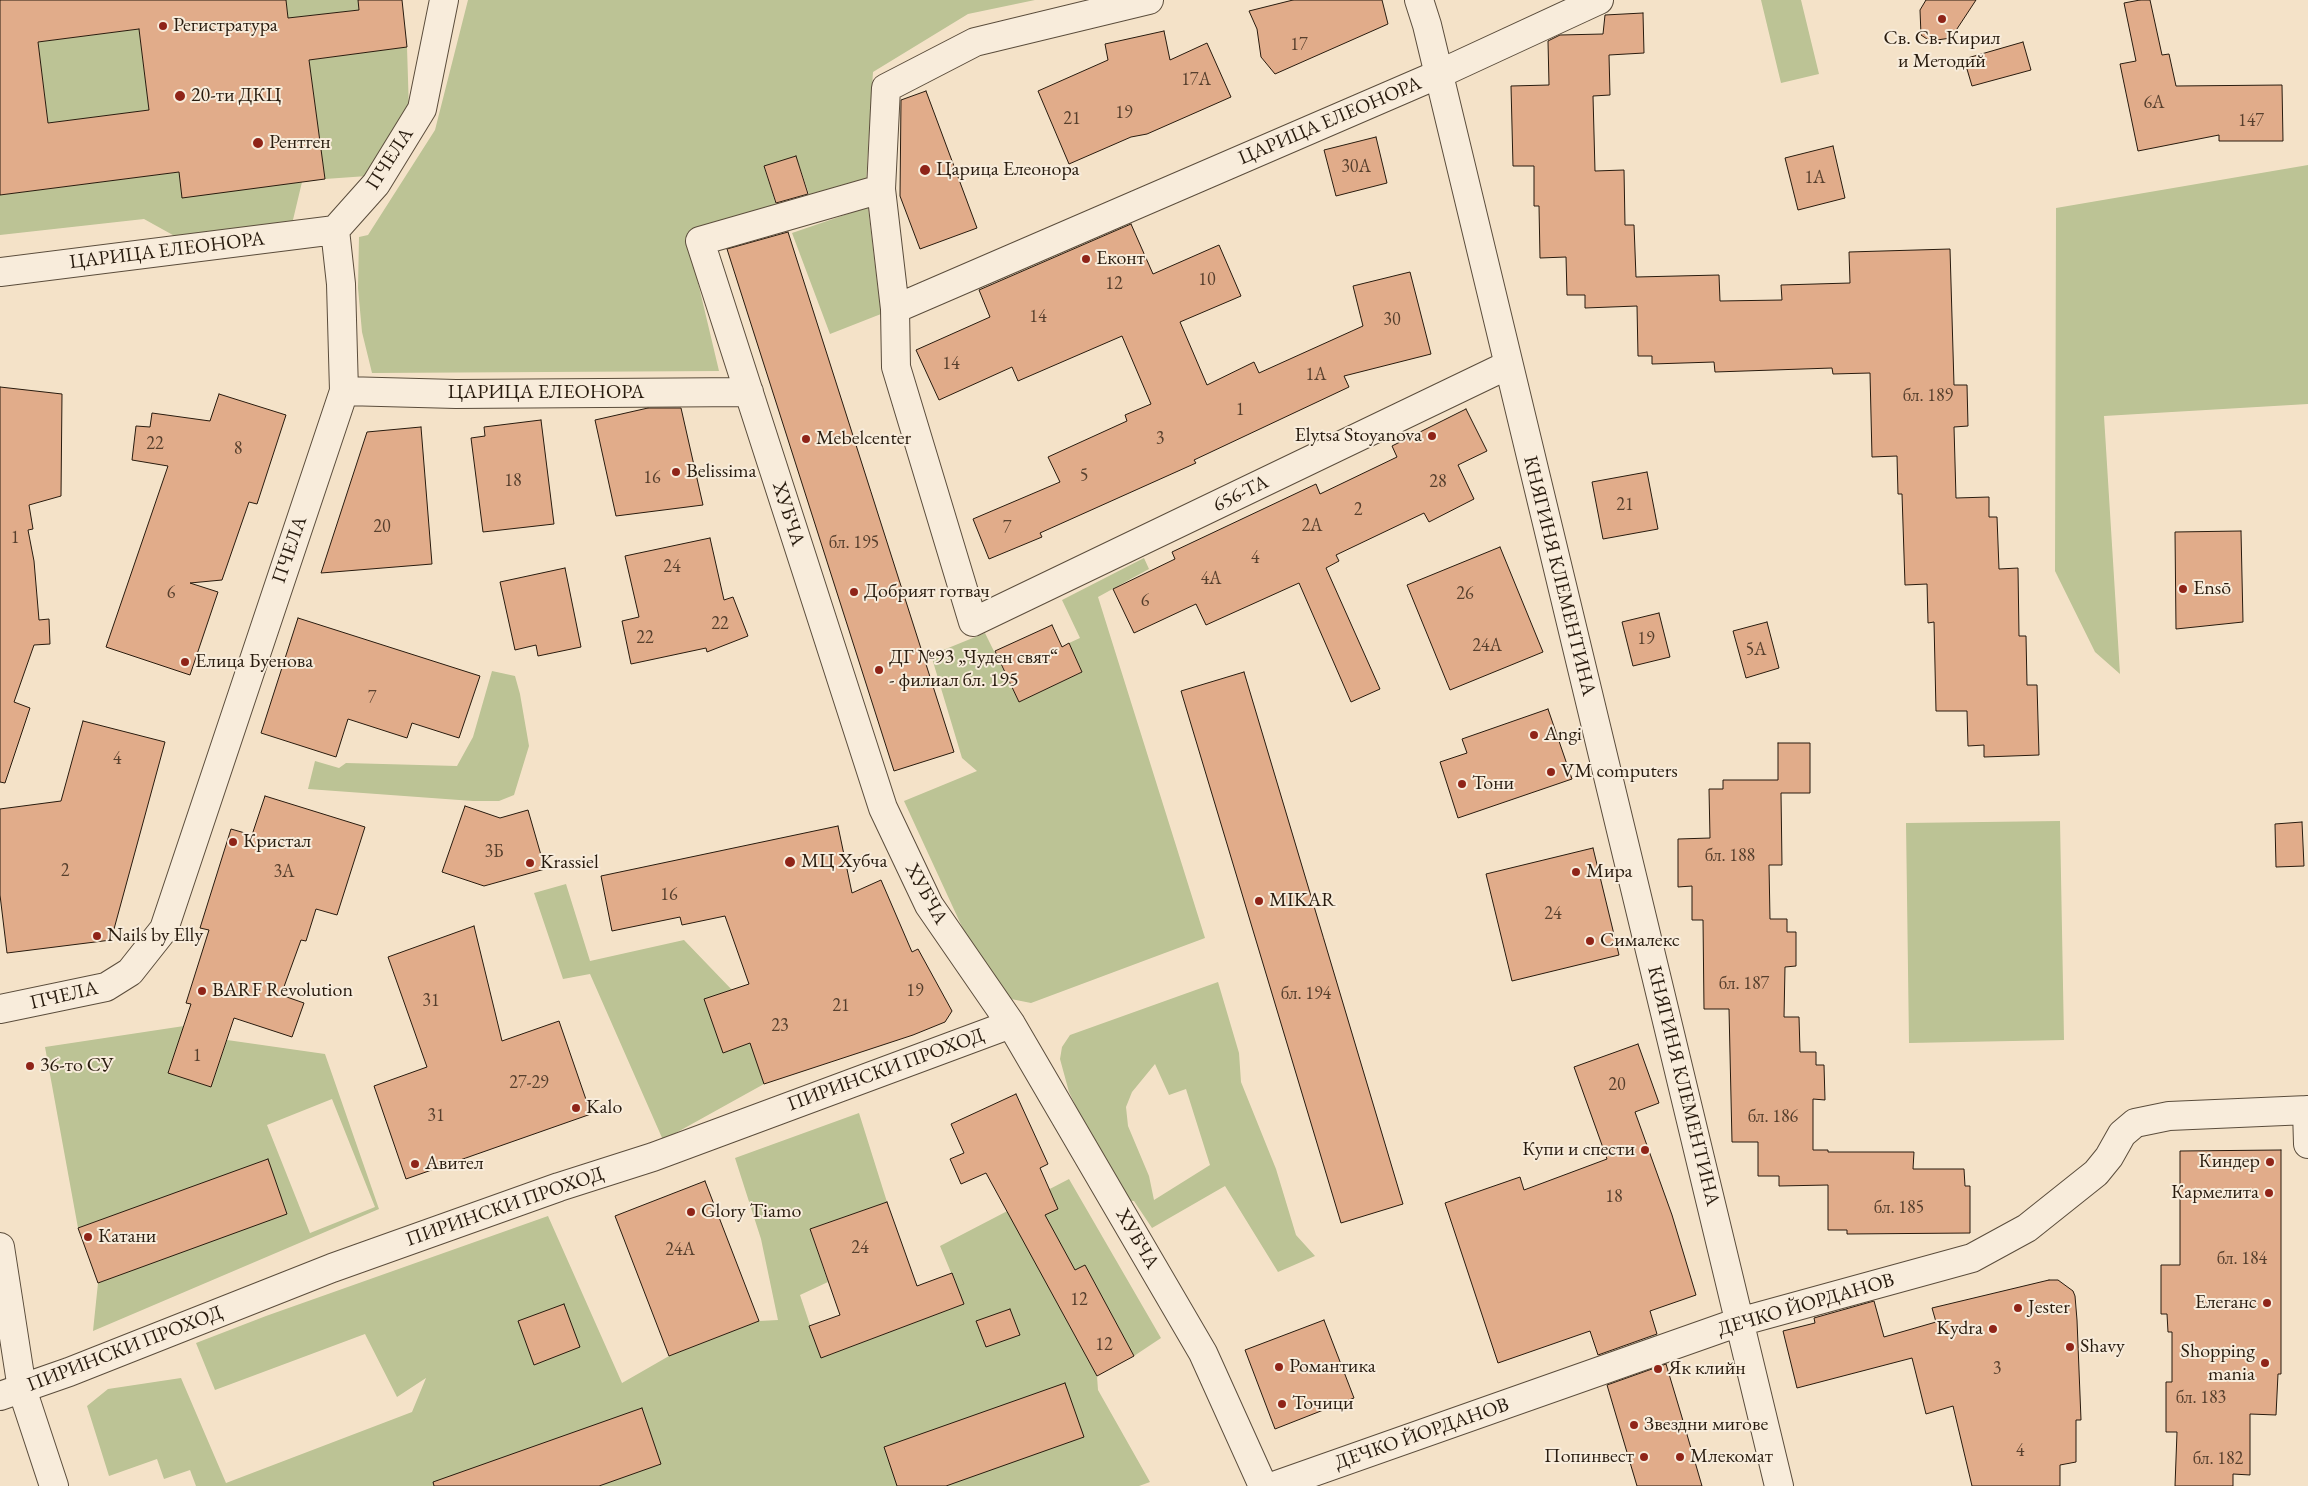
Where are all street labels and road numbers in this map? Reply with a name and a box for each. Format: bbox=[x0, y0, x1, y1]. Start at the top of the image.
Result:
street label: ЦАРИЦА ЕЛЕОНОРА bbox=[1235, 72, 1425, 170]
street label: ПЧЕЛА bbox=[361, 123, 419, 195]
street label: ЦАРИЦА ЕЛЕОНОРА bbox=[68, 227, 266, 275]
street label: ЦАРИЦА ЕЛЕОНОРА bbox=[448, 381, 644, 405]
street label: КНЯГИНЯ КЛЕМЕНТИНА bbox=[1518, 453, 1600, 699]
street label: 656-ТА bbox=[1209, 470, 1273, 518]
street label: ХУБЧА bbox=[766, 479, 810, 549]
street label: ПЧЕЛА bbox=[267, 513, 313, 587]
street label: ХУБЧА bbox=[900, 859, 952, 929]
street label: КНЯГИНЯ КЛЕМЕНТИНА bbox=[1642, 963, 1724, 1209]
street label: ПЧЕЛА bbox=[27, 976, 101, 1016]
street label: ПИРИНСКИ ПРОХОД bbox=[784, 1023, 988, 1117]
street label: ПИРИНСКИ ПРОХОД bbox=[403, 1162, 607, 1252]
street label: ХУБЧА bbox=[1110, 1204, 1164, 1274]
street label: ДЕЧКО ЙОРДАНОВ bbox=[1715, 1268, 1897, 1342]
street label: ПИРИНСКИ ПРОХОД bbox=[24, 1301, 226, 1397]
street label: ДЕЧКО ЙОРДАНОВ bbox=[1332, 1393, 1512, 1475]

